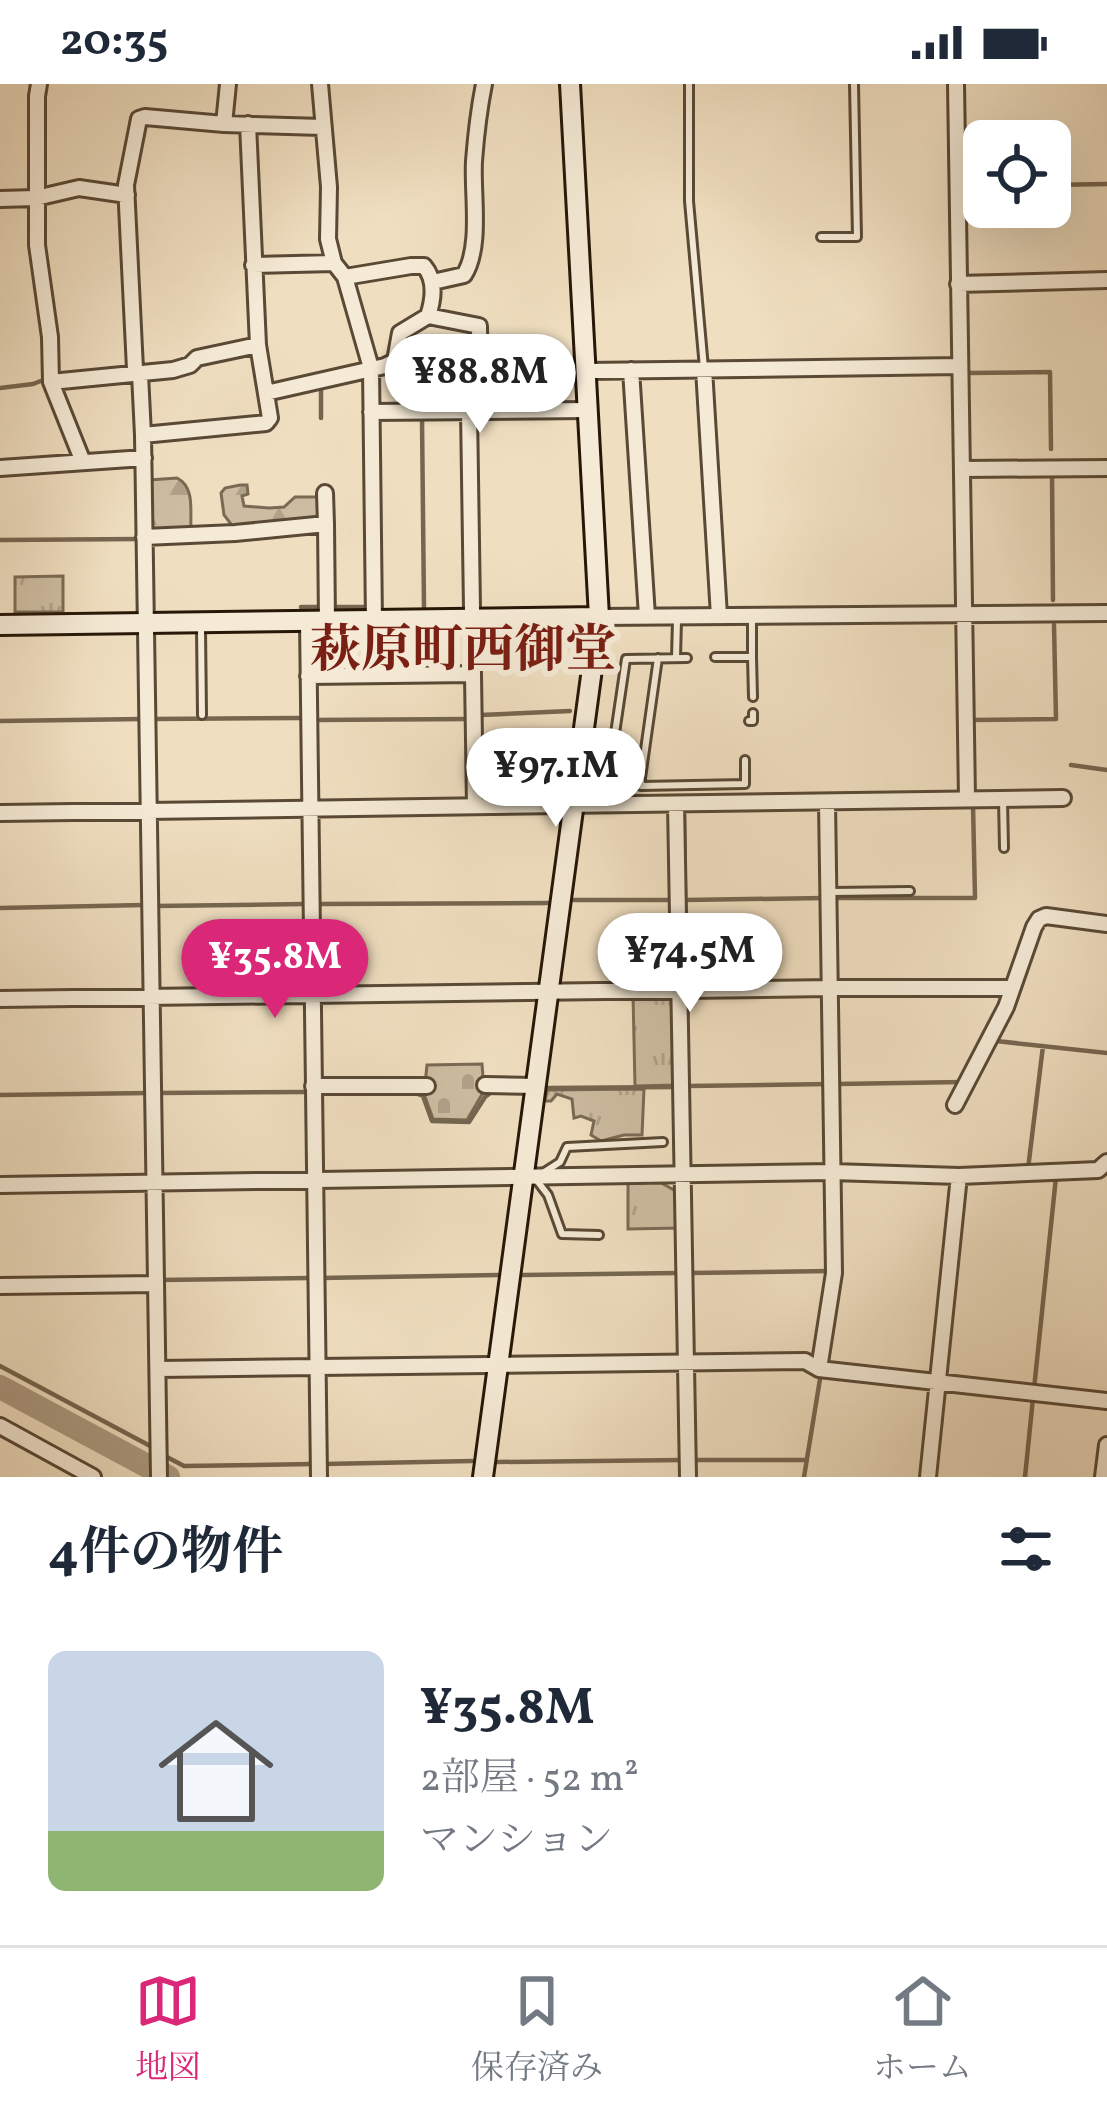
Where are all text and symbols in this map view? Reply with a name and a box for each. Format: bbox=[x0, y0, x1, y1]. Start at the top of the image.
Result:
text: 20:35 bbox=[60, 11, 168, 74]
map controls bbox=[963, 120, 1071, 228]
button: locate bbox=[963, 120, 1071, 228]
pin: ¥88.8M bbox=[382, 334, 578, 436]
text: ¥88.8M bbox=[412, 346, 548, 400]
district label: 萩原町西御堂 bbox=[310, 617, 616, 688]
pin: ¥97.1M bbox=[458, 728, 654, 830]
text: ¥97.1M bbox=[493, 740, 619, 794]
pin: ¥74.5M bbox=[592, 913, 788, 1015]
pin: ¥35.8M bbox=[177, 919, 373, 1021]
text: ¥74.5M bbox=[625, 925, 755, 979]
text: ¥35.8M bbox=[208, 931, 342, 985]
icon: filters bbox=[993, 1516, 1059, 1582]
text: 4件の物件 bbox=[48, 1519, 283, 1590]
text: ¥35.8M bbox=[420, 1674, 594, 1745]
icon: home bbox=[144, 1699, 288, 1843]
text: 2部屋 · 52 m² bbox=[420, 1753, 639, 1807]
text: マンション bbox=[420, 1815, 613, 1869]
tab: 地図 bbox=[135, 1968, 201, 2093]
tab: 保存済み bbox=[471, 1968, 603, 2093]
tab: ホーム bbox=[873, 1968, 972, 2093]

